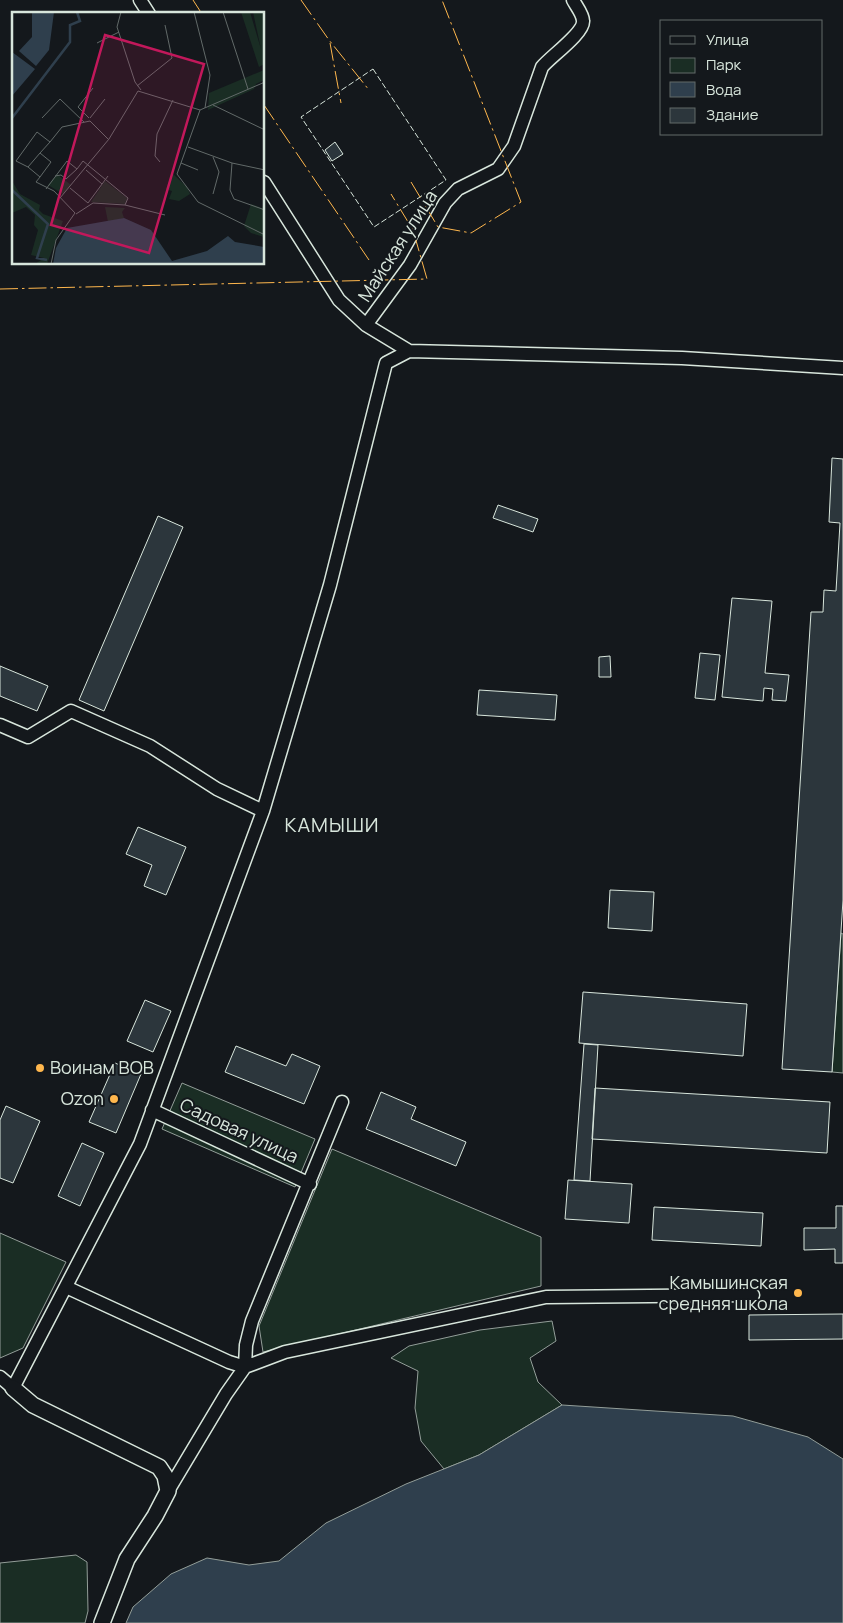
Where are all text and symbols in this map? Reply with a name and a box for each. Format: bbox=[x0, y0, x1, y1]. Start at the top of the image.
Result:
inset map bbox=[12, 12, 265, 265]
legend bbox=[660, 20, 823, 135]
text: Улица bbox=[706, 29, 749, 50]
text: Парк bbox=[706, 54, 742, 75]
text: Вода bbox=[706, 79, 741, 100]
text: Здание bbox=[706, 104, 759, 125]
street label: Майская улица bbox=[352, 185, 442, 306]
district label: КАМЫШИ bbox=[285, 811, 379, 838]
place label: Воинам ВОВ bbox=[50, 1055, 154, 1079]
marker: Воинам ВОВ bbox=[34, 1062, 46, 1074]
place label: Ozon bbox=[61, 1086, 104, 1110]
street label: Садовая улица bbox=[176, 1092, 303, 1168]
marker: Ozon bbox=[108, 1093, 120, 1105]
place label: Камышинская средняя школа bbox=[659, 1270, 788, 1315]
marker: Камышинская средняя школа bbox=[792, 1287, 804, 1299]

